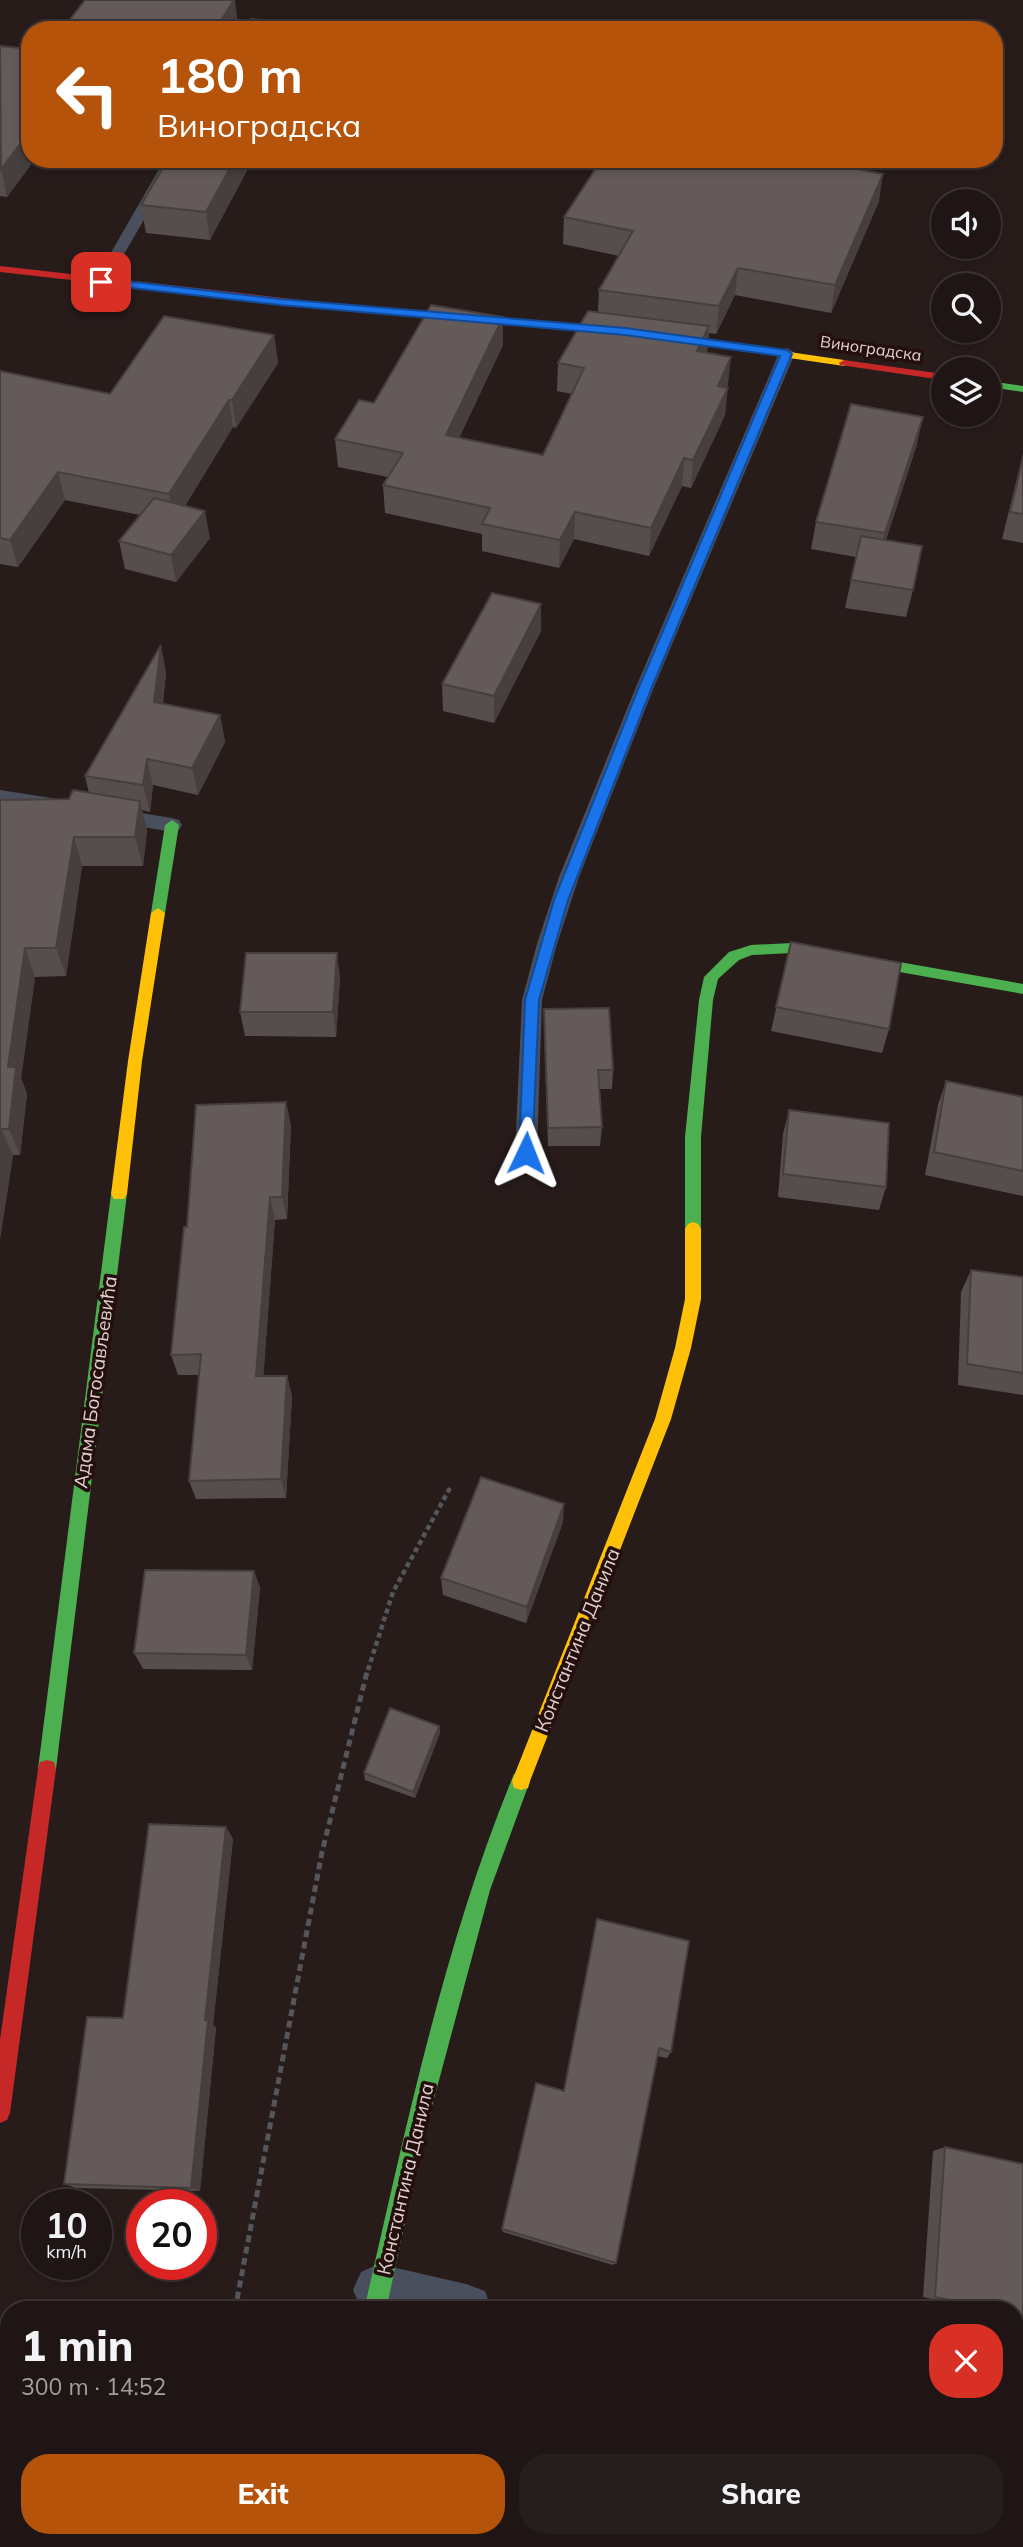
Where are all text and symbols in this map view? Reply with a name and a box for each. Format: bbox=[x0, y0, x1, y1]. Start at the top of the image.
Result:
text: 180 m bbox=[157, 44, 303, 105]
icon: left bbox=[42, 49, 133, 140]
text: Виноградска bbox=[157, 105, 361, 145]
map controls bbox=[931, 189, 1001, 427]
button: sound bbox=[931, 189, 1001, 259]
pin bbox=[71, 252, 131, 312]
icon: arrive bbox=[82, 263, 120, 301]
button: search bbox=[931, 273, 1001, 343]
street label: Виноградска bbox=[819, 331, 923, 365]
button: layers bbox=[931, 357, 1001, 427]
position arrow bbox=[489, 1116, 563, 1190]
street label: Адама Богосављевића bbox=[68, 1274, 122, 1490]
street label: Константина Данила bbox=[529, 1545, 625, 1735]
street label: Константина Данила bbox=[371, 2081, 439, 2277]
speed limit sign: 20 bbox=[126, 2189, 217, 2280]
text: 10 bbox=[45, 2203, 88, 2247]
text: km/h bbox=[46, 2240, 87, 2263]
text: 1 min bbox=[21, 2319, 134, 2372]
button: close bbox=[929, 2324, 1003, 2398]
text: 300 m · 14:52 bbox=[21, 2372, 166, 2401]
button: Exit bbox=[21, 2454, 505, 2534]
button: Share bbox=[519, 2454, 1003, 2534]

